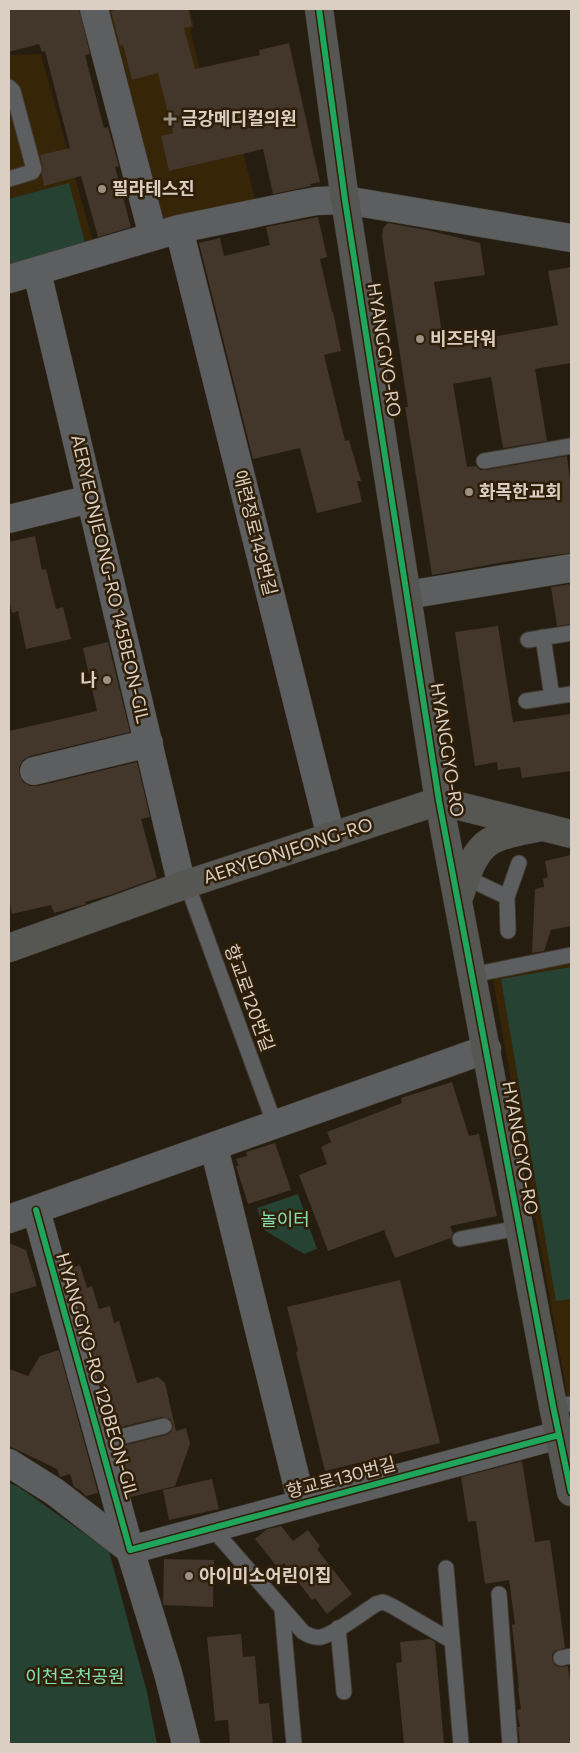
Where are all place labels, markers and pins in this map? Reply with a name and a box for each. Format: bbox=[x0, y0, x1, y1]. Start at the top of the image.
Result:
place label: 금강메디컬의원 bbox=[181, 107, 297, 129]
marker: 금강메디컬의원 bbox=[163, 112, 177, 126]
place label: 필라테스진 bbox=[112, 177, 195, 199]
marker: 필라테스진 bbox=[96, 183, 108, 195]
place label: 비즈타워 bbox=[430, 327, 496, 349]
marker: 비즈타워 bbox=[414, 333, 426, 345]
place label: 화목한교회 bbox=[479, 480, 562, 502]
marker: 화목한교회 bbox=[463, 486, 475, 498]
place label: 나 bbox=[80, 668, 97, 690]
marker: 나 bbox=[101, 674, 113, 686]
place label: 아이미소어린이집 bbox=[199, 1564, 331, 1586]
marker: 아이미소어린이집 bbox=[183, 1570, 195, 1582]

